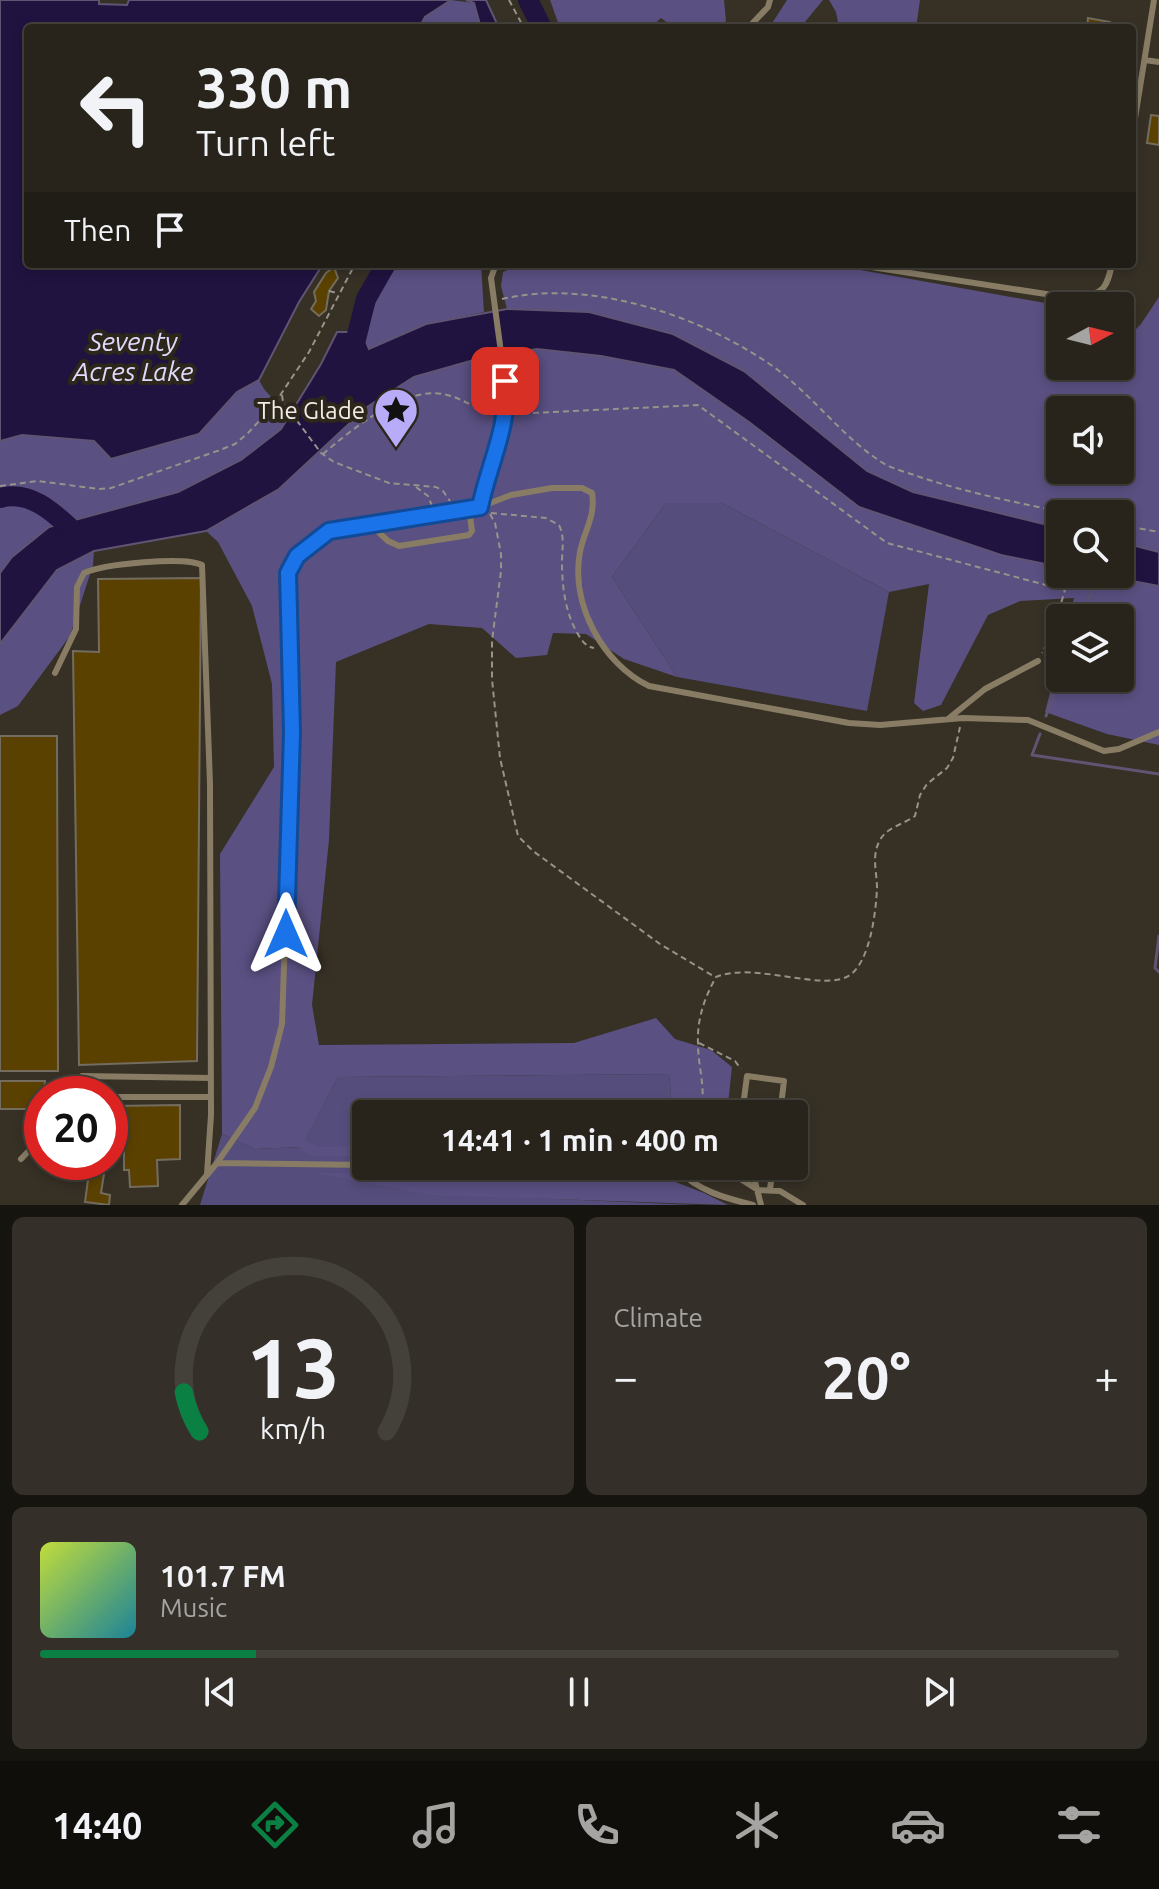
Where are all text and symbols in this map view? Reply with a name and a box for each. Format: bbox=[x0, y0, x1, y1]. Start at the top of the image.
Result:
icon: left bbox=[64, 56, 168, 160]
text: 330 m bbox=[196, 56, 352, 119]
text: Turn left bbox=[196, 122, 335, 163]
icon: arrive bbox=[148, 208, 192, 252]
text: Then bbox=[64, 213, 132, 247]
north arrow bbox=[1046, 292, 1134, 380]
map controls bbox=[1046, 292, 1134, 692]
water label: Seventy Acres Lake bbox=[71, 327, 193, 386]
pin bbox=[471, 347, 539, 415]
icon: arrive bbox=[483, 359, 527, 403]
place icon: The Glade bbox=[372, 386, 420, 449]
button: sound bbox=[1046, 396, 1134, 484]
place label: The Glade bbox=[257, 397, 365, 424]
button: search bbox=[1046, 500, 1134, 588]
button: layers bbox=[1046, 604, 1134, 692]
position arrow bbox=[244, 892, 328, 976]
speed limit sign: 20 bbox=[24, 1076, 128, 1180]
text: 14:41 · 1 min · 400 m bbox=[441, 1123, 719, 1157]
text: Climate bbox=[614, 1303, 703, 1332]
text: 13 bbox=[246, 1320, 340, 1414]
text: 20° bbox=[822, 1343, 911, 1410]
text: − bbox=[614, 1352, 638, 1401]
text: + bbox=[1094, 1352, 1119, 1401]
text: km/h bbox=[260, 1412, 326, 1444]
text: 101.7 FM bbox=[160, 1559, 286, 1593]
text: Music bbox=[160, 1593, 227, 1622]
icon: previous bbox=[198, 1670, 242, 1714]
icon: pause bbox=[557, 1670, 601, 1714]
icon: next bbox=[917, 1670, 961, 1714]
icon: directions bbox=[247, 1797, 303, 1853]
icon: music bbox=[408, 1797, 464, 1853]
icon: phone bbox=[569, 1797, 625, 1853]
icon: climate bbox=[729, 1797, 785, 1853]
icon: car bbox=[890, 1797, 946, 1853]
icon: filters bbox=[1051, 1797, 1107, 1853]
text: 14:40 bbox=[52, 1805, 142, 1846]

